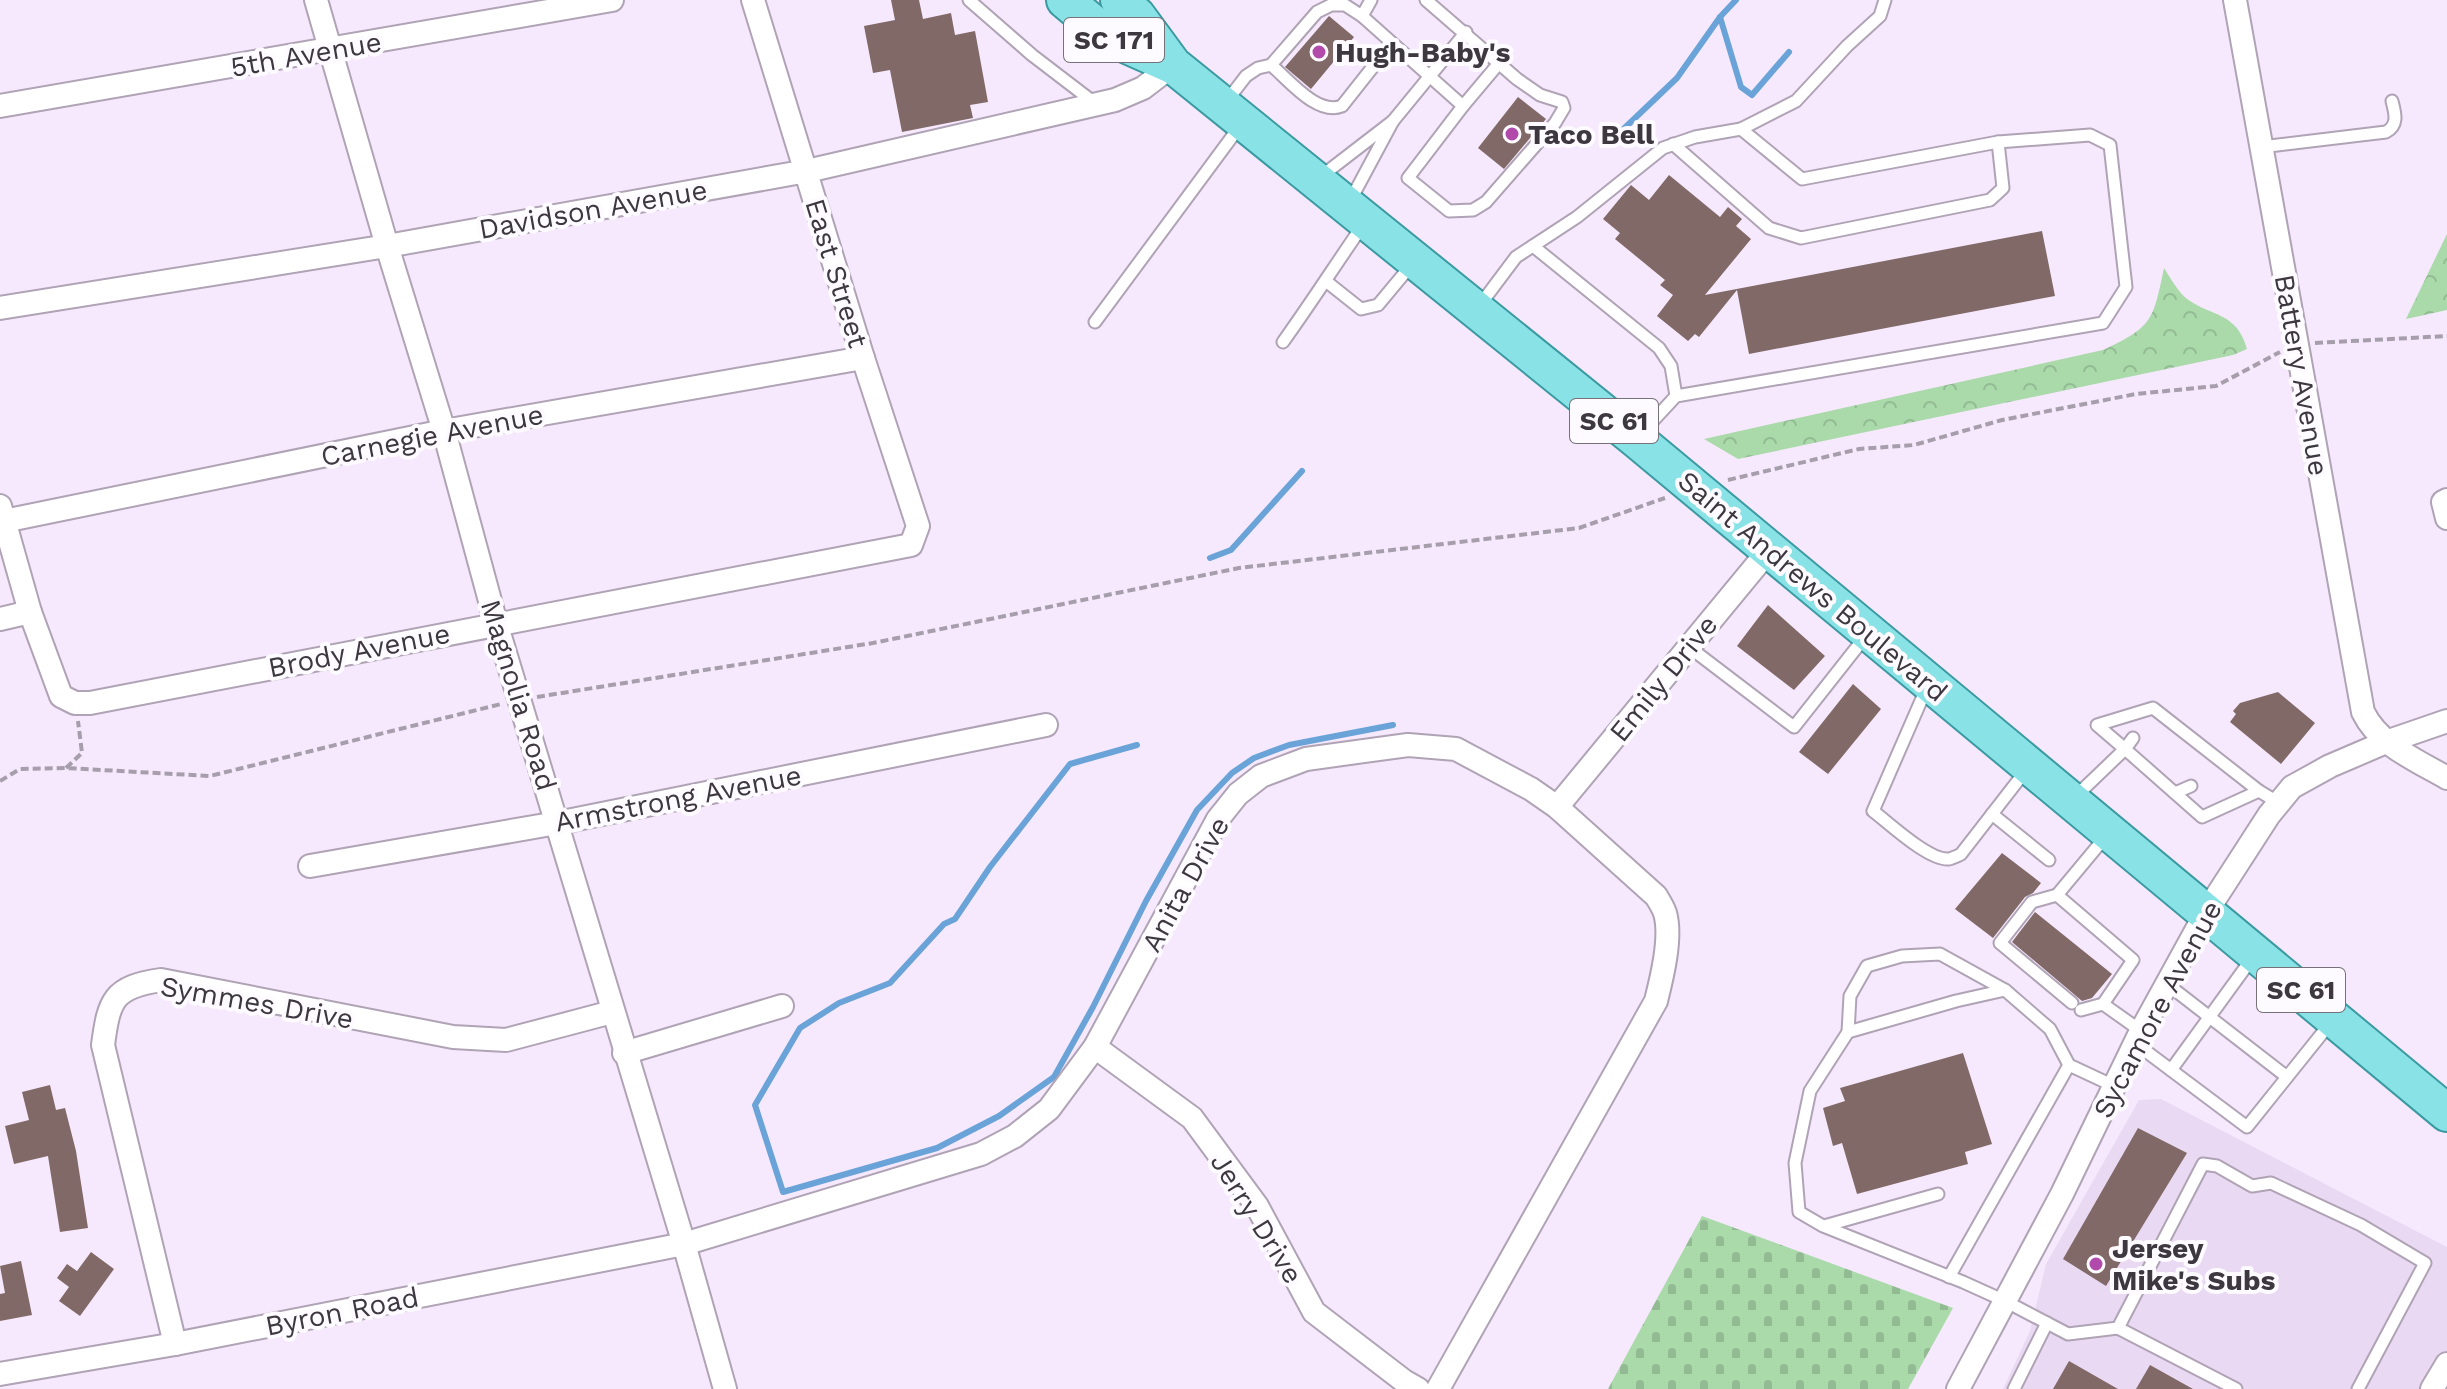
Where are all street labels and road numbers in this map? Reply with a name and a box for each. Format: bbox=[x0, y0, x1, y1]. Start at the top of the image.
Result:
road number: SC 171 bbox=[1064, 18, 1164, 62]
street label: 5th Avenue bbox=[228, 25, 384, 84]
street label: Davidson Avenue bbox=[476, 173, 710, 246]
street label: East Street bbox=[798, 195, 875, 352]
street label: Battery Avenue bbox=[2268, 272, 2335, 478]
street label: Carnegie Avenue bbox=[318, 398, 546, 473]
road number: SC 61 bbox=[1570, 399, 1658, 443]
street label: Saint Andrews Boulevard bbox=[1671, 464, 1954, 709]
street label: Magnolia Road bbox=[474, 596, 563, 795]
street label: Emily Drive bbox=[1602, 609, 1724, 748]
street label: Brody Avenue bbox=[265, 617, 453, 684]
street label: Armstrong Avenue bbox=[552, 758, 804, 839]
street label: Anita Drive bbox=[1135, 811, 1236, 958]
street label: Sycamore Avenue bbox=[2086, 895, 2229, 1124]
road number: SC 61 bbox=[2257, 968, 2345, 1012]
street label: Symmes Drive bbox=[158, 969, 356, 1036]
street label: Jerry Drive bbox=[1203, 1147, 1310, 1290]
street label: Byron Road bbox=[263, 1280, 422, 1343]

